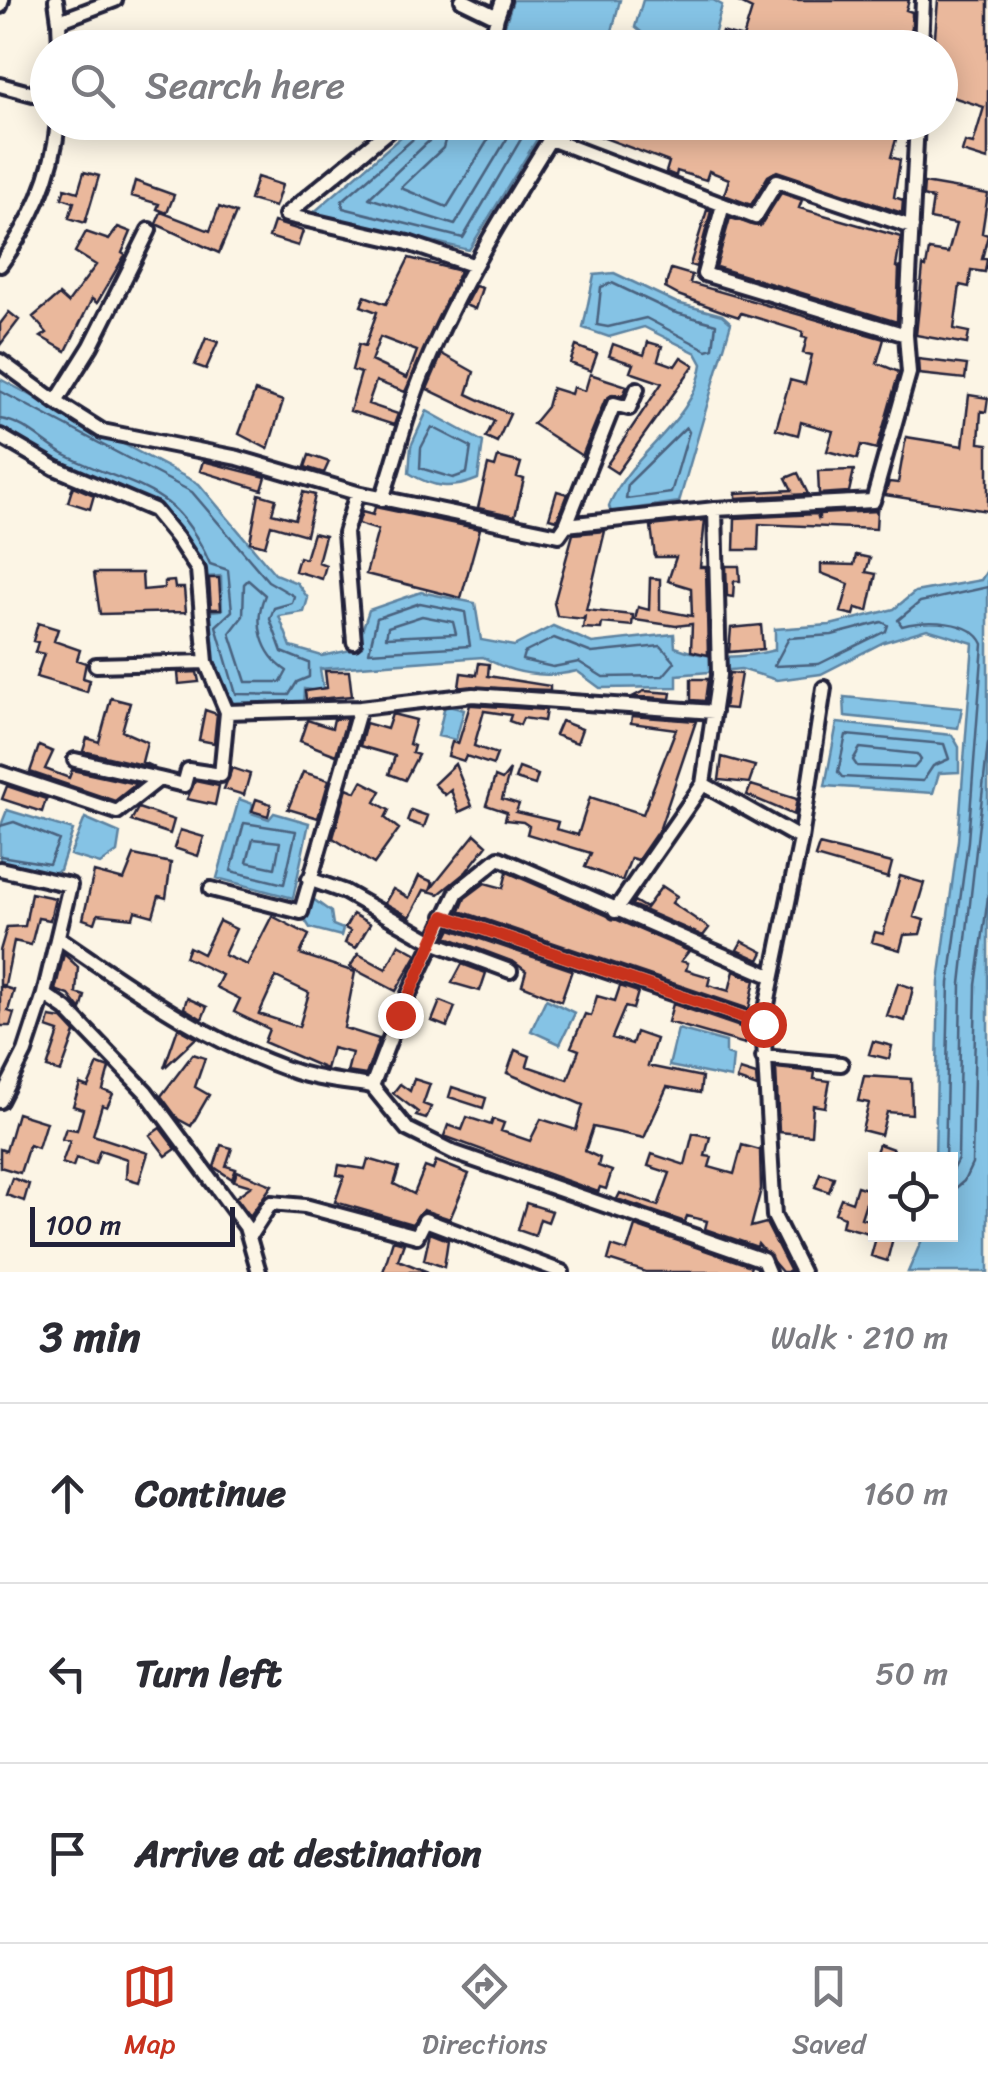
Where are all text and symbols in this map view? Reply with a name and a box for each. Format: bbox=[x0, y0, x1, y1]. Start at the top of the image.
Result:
search box bbox=[30, 30, 958, 140]
text: Search here bbox=[145, 52, 345, 119]
icon: search bbox=[65, 58, 120, 113]
route end bbox=[378, 993, 424, 1039]
route start bbox=[741, 1002, 787, 1048]
map controls bbox=[868, 1152, 958, 1242]
button: locate bbox=[868, 1152, 958, 1242]
text: 100 m bbox=[45, 1200, 121, 1249]
scale bar bbox=[30, 1202, 235, 1246]
text: 3 min bbox=[40, 1300, 140, 1374]
text: Walk · 210 m bbox=[771, 1309, 948, 1366]
text: Continue bbox=[135, 1460, 286, 1527]
text: 160 m bbox=[863, 1465, 948, 1522]
icon: ahead bbox=[40, 1466, 95, 1521]
text: Turn left bbox=[135, 1640, 281, 1707]
text: 50 m bbox=[875, 1645, 948, 1702]
icon: left bbox=[40, 1646, 95, 1701]
text: Arrive at destination bbox=[135, 1820, 482, 1887]
icon: arrive bbox=[40, 1826, 95, 1881]
tab: Map bbox=[122, 1959, 177, 2068]
tab: Directions bbox=[422, 1959, 547, 2068]
tab: Saved bbox=[792, 1959, 866, 2068]

